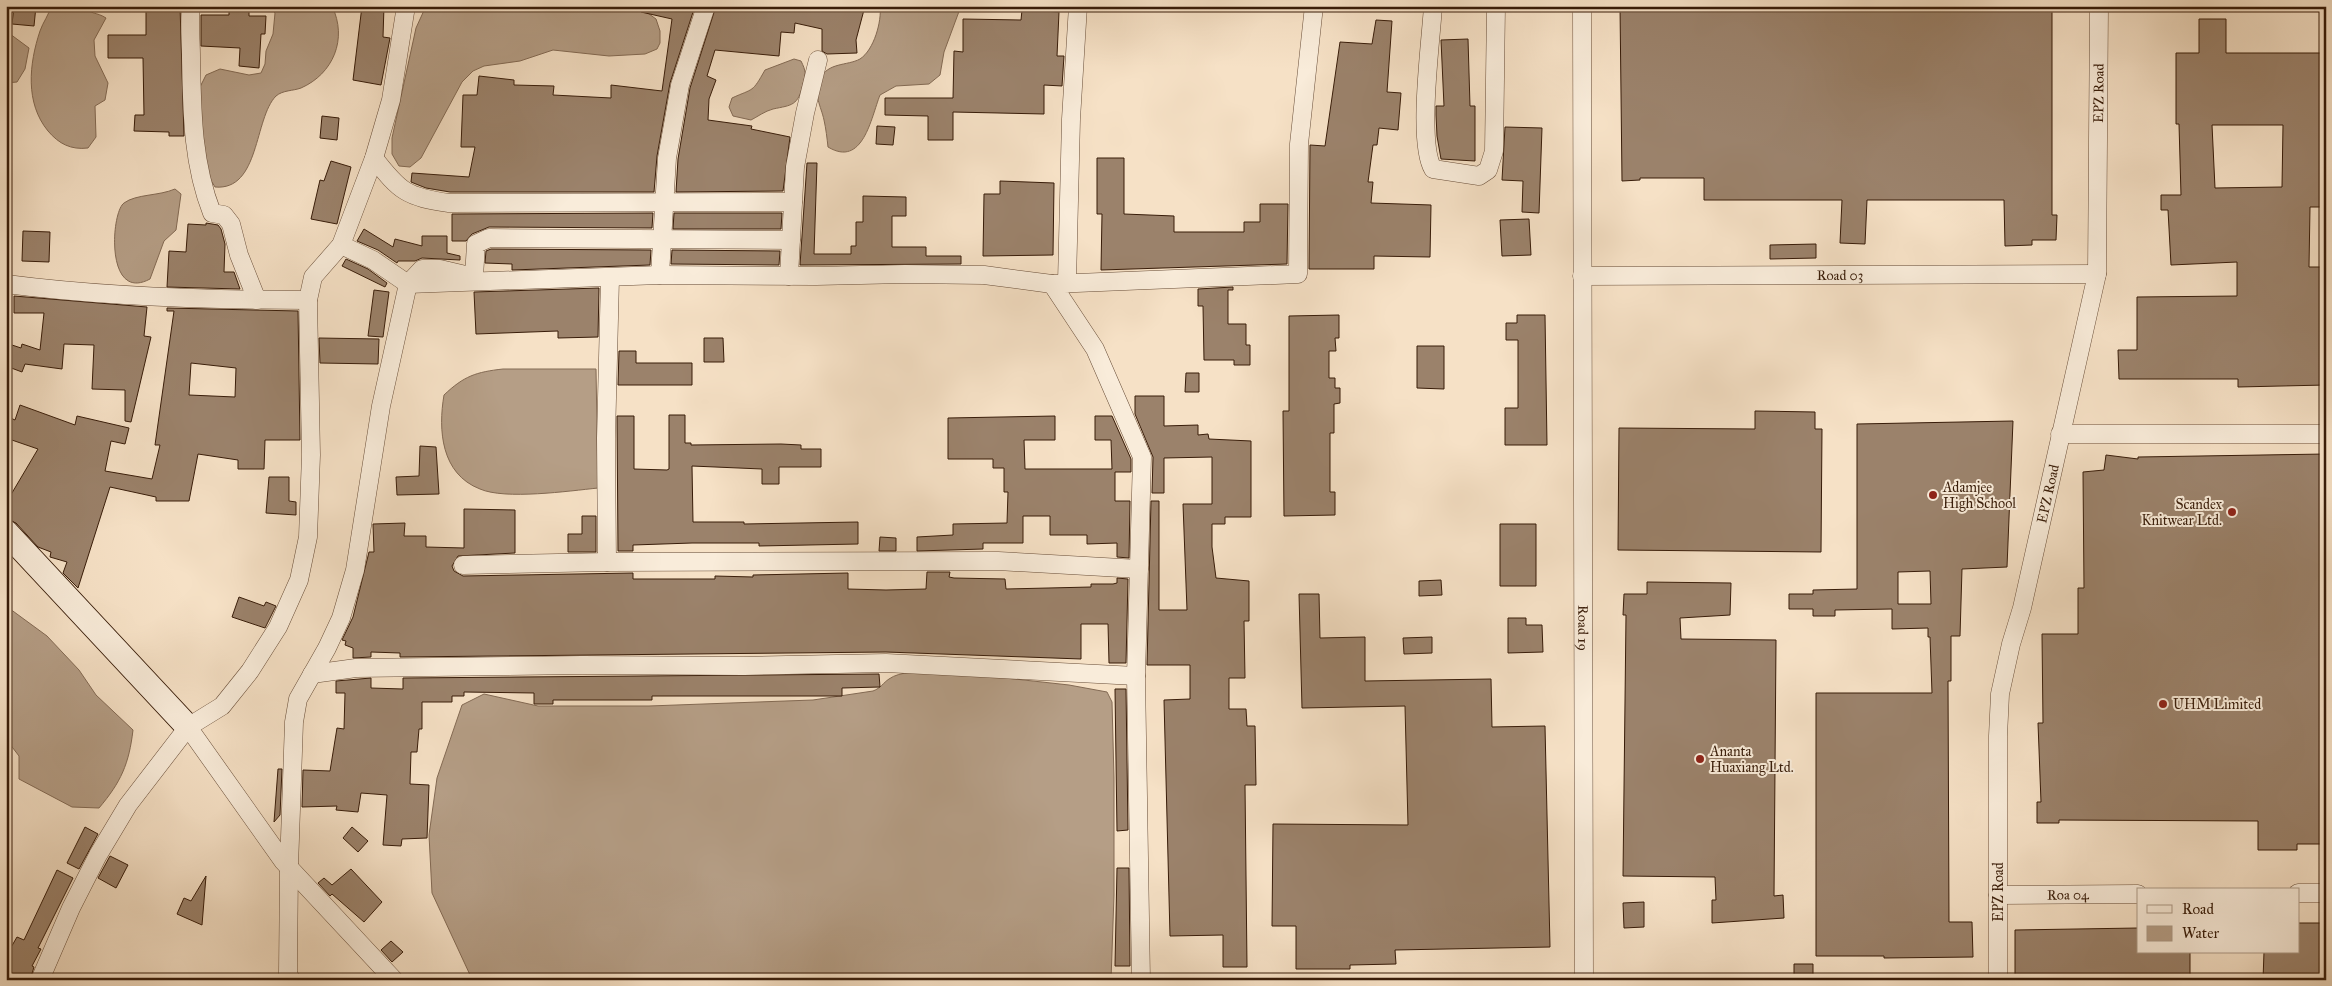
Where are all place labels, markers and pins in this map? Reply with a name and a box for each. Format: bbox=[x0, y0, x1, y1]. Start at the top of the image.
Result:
place label: Adamjee High School bbox=[1942, 479, 2016, 512]
marker: Adamjee High School bbox=[1927, 489, 1939, 501]
place label: Scandex Knitwear Ltd. bbox=[2141, 496, 2223, 529]
marker: Scandex Knitwear Ltd. bbox=[2226, 506, 2238, 518]
place label: UHM Limited bbox=[2173, 696, 2261, 713]
marker: UHM Limited bbox=[2157, 698, 2169, 710]
place label: Ananta Huaxiang Ltd. bbox=[1709, 743, 1794, 776]
marker: Ananta Huaxiang Ltd. bbox=[1694, 753, 1706, 765]

